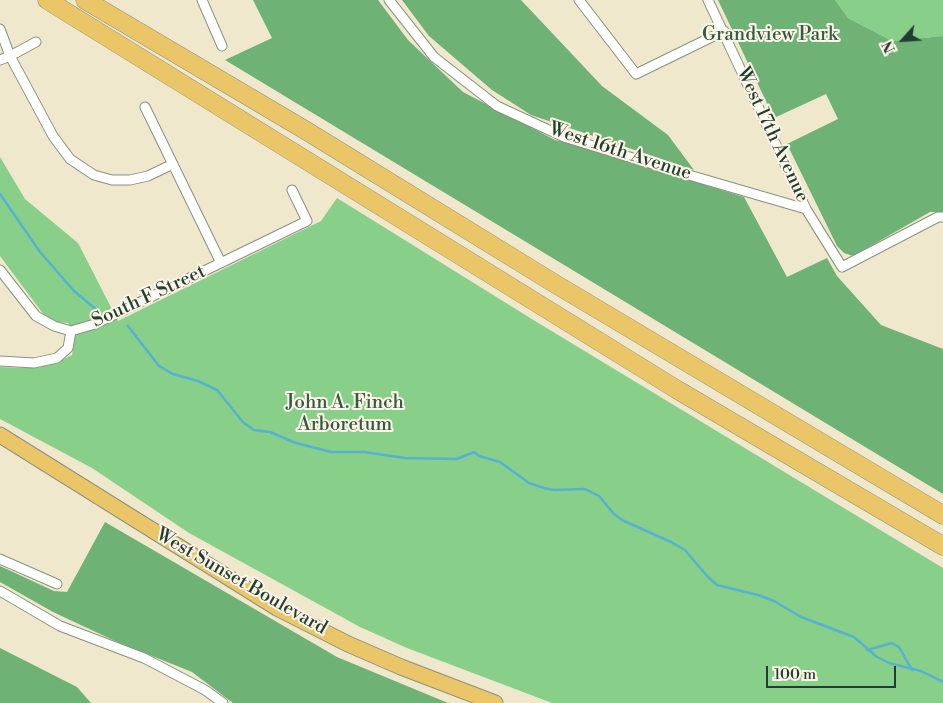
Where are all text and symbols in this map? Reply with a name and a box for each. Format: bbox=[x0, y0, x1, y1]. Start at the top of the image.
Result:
north arrow bbox=[878, 15, 928, 65]
park label: Grandview Park bbox=[702, 24, 838, 46]
text: N bbox=[879, 38, 900, 56]
street label: West 17th Avenue bbox=[731, 64, 813, 206]
street label: West 16th Avenue bbox=[546, 118, 694, 186]
street label: South F Street bbox=[89, 261, 209, 333]
park label: John A. Finch Arboretum bbox=[286, 392, 404, 436]
street label: West Sunset Boulevard bbox=[151, 524, 331, 640]
scale bar bbox=[768, 656, 898, 688]
text: 100 m bbox=[774, 665, 816, 684]

